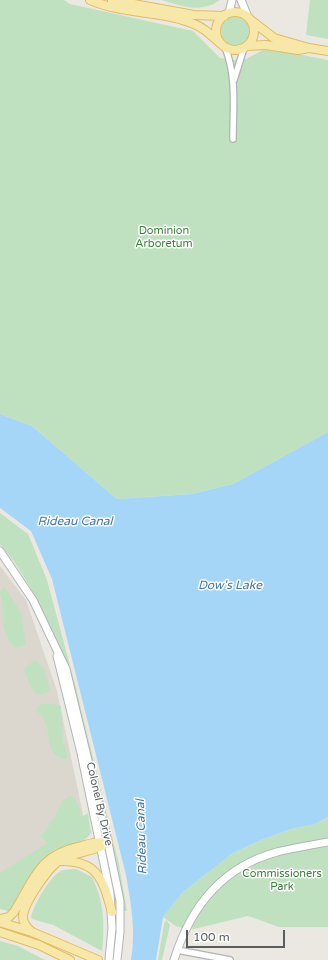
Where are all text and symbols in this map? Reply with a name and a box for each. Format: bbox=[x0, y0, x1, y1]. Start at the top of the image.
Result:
park label: Dominion Arboretum bbox=[135, 224, 193, 250]
water label: Rideau Canal bbox=[37, 515, 113, 529]
water label: Dow's Lake bbox=[198, 579, 262, 593]
street label: Colonel By Drive bbox=[83, 761, 115, 847]
water label: Rideau Canal bbox=[133, 799, 151, 875]
park label: Commissioners Park bbox=[242, 867, 322, 893]
scale bar bbox=[188, 922, 287, 948]
text: 100 m bbox=[193, 930, 230, 944]

